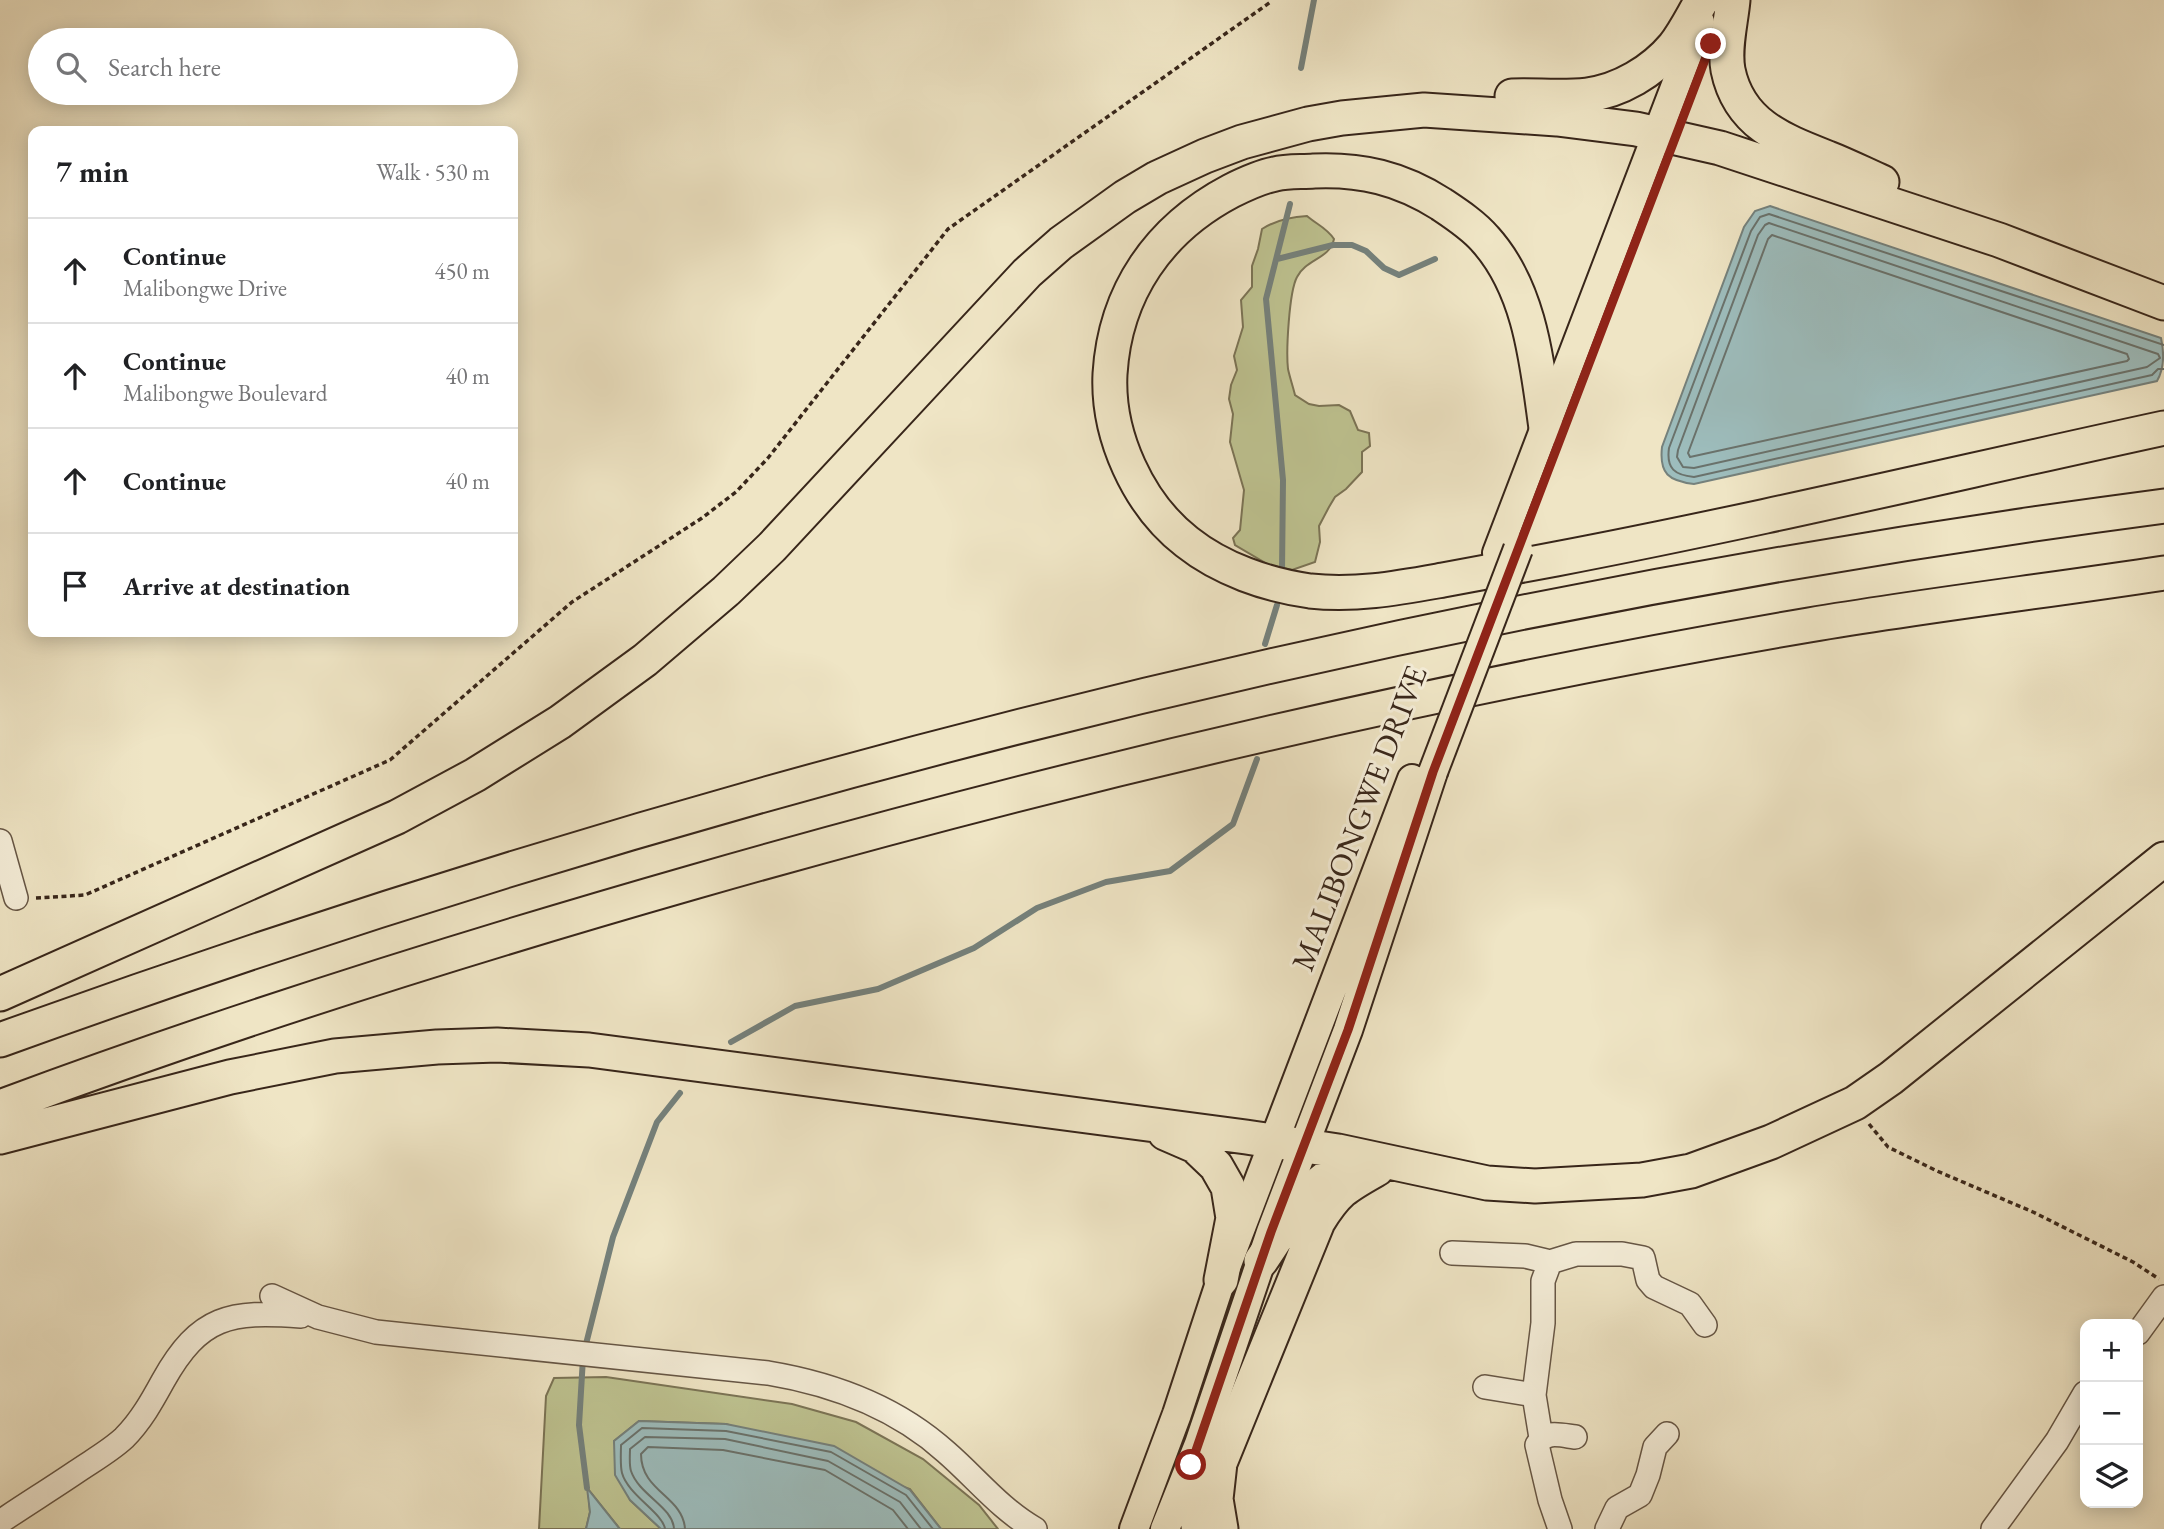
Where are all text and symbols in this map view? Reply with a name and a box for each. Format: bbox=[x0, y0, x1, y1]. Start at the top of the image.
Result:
search box bbox=[28, 28, 518, 105]
route end bbox=[1695, 28, 1726, 59]
icon: search bbox=[52, 48, 90, 86]
text: Search here bbox=[108, 50, 221, 84]
text: 7 min bbox=[56, 152, 129, 191]
text: Walk · 530 m bbox=[376, 157, 490, 187]
text: Continue bbox=[123, 239, 226, 273]
icon: ahead bbox=[56, 252, 94, 290]
text: 450 m bbox=[434, 256, 490, 286]
text: Malibongwe Drive bbox=[123, 273, 287, 303]
text: Continue bbox=[123, 344, 226, 378]
icon: ahead bbox=[56, 357, 94, 395]
text: 40 m bbox=[445, 361, 490, 391]
text: Malibongwe Boulevard bbox=[123, 378, 327, 408]
icon: ahead bbox=[56, 462, 94, 500]
text: Continue bbox=[123, 464, 226, 498]
text: 40 m bbox=[445, 466, 490, 496]
icon: arrive bbox=[56, 567, 94, 605]
text: Arrive at destination bbox=[123, 569, 350, 603]
street label: MALIBONGWE DRIVE bbox=[1281, 659, 1437, 977]
map controls bbox=[2080, 1319, 2143, 1508]
button: + bbox=[2080, 1319, 2143, 1382]
button: − bbox=[2080, 1382, 2143, 1445]
button: layers bbox=[2080, 1445, 2143, 1508]
route start bbox=[1175, 1449, 1206, 1480]

